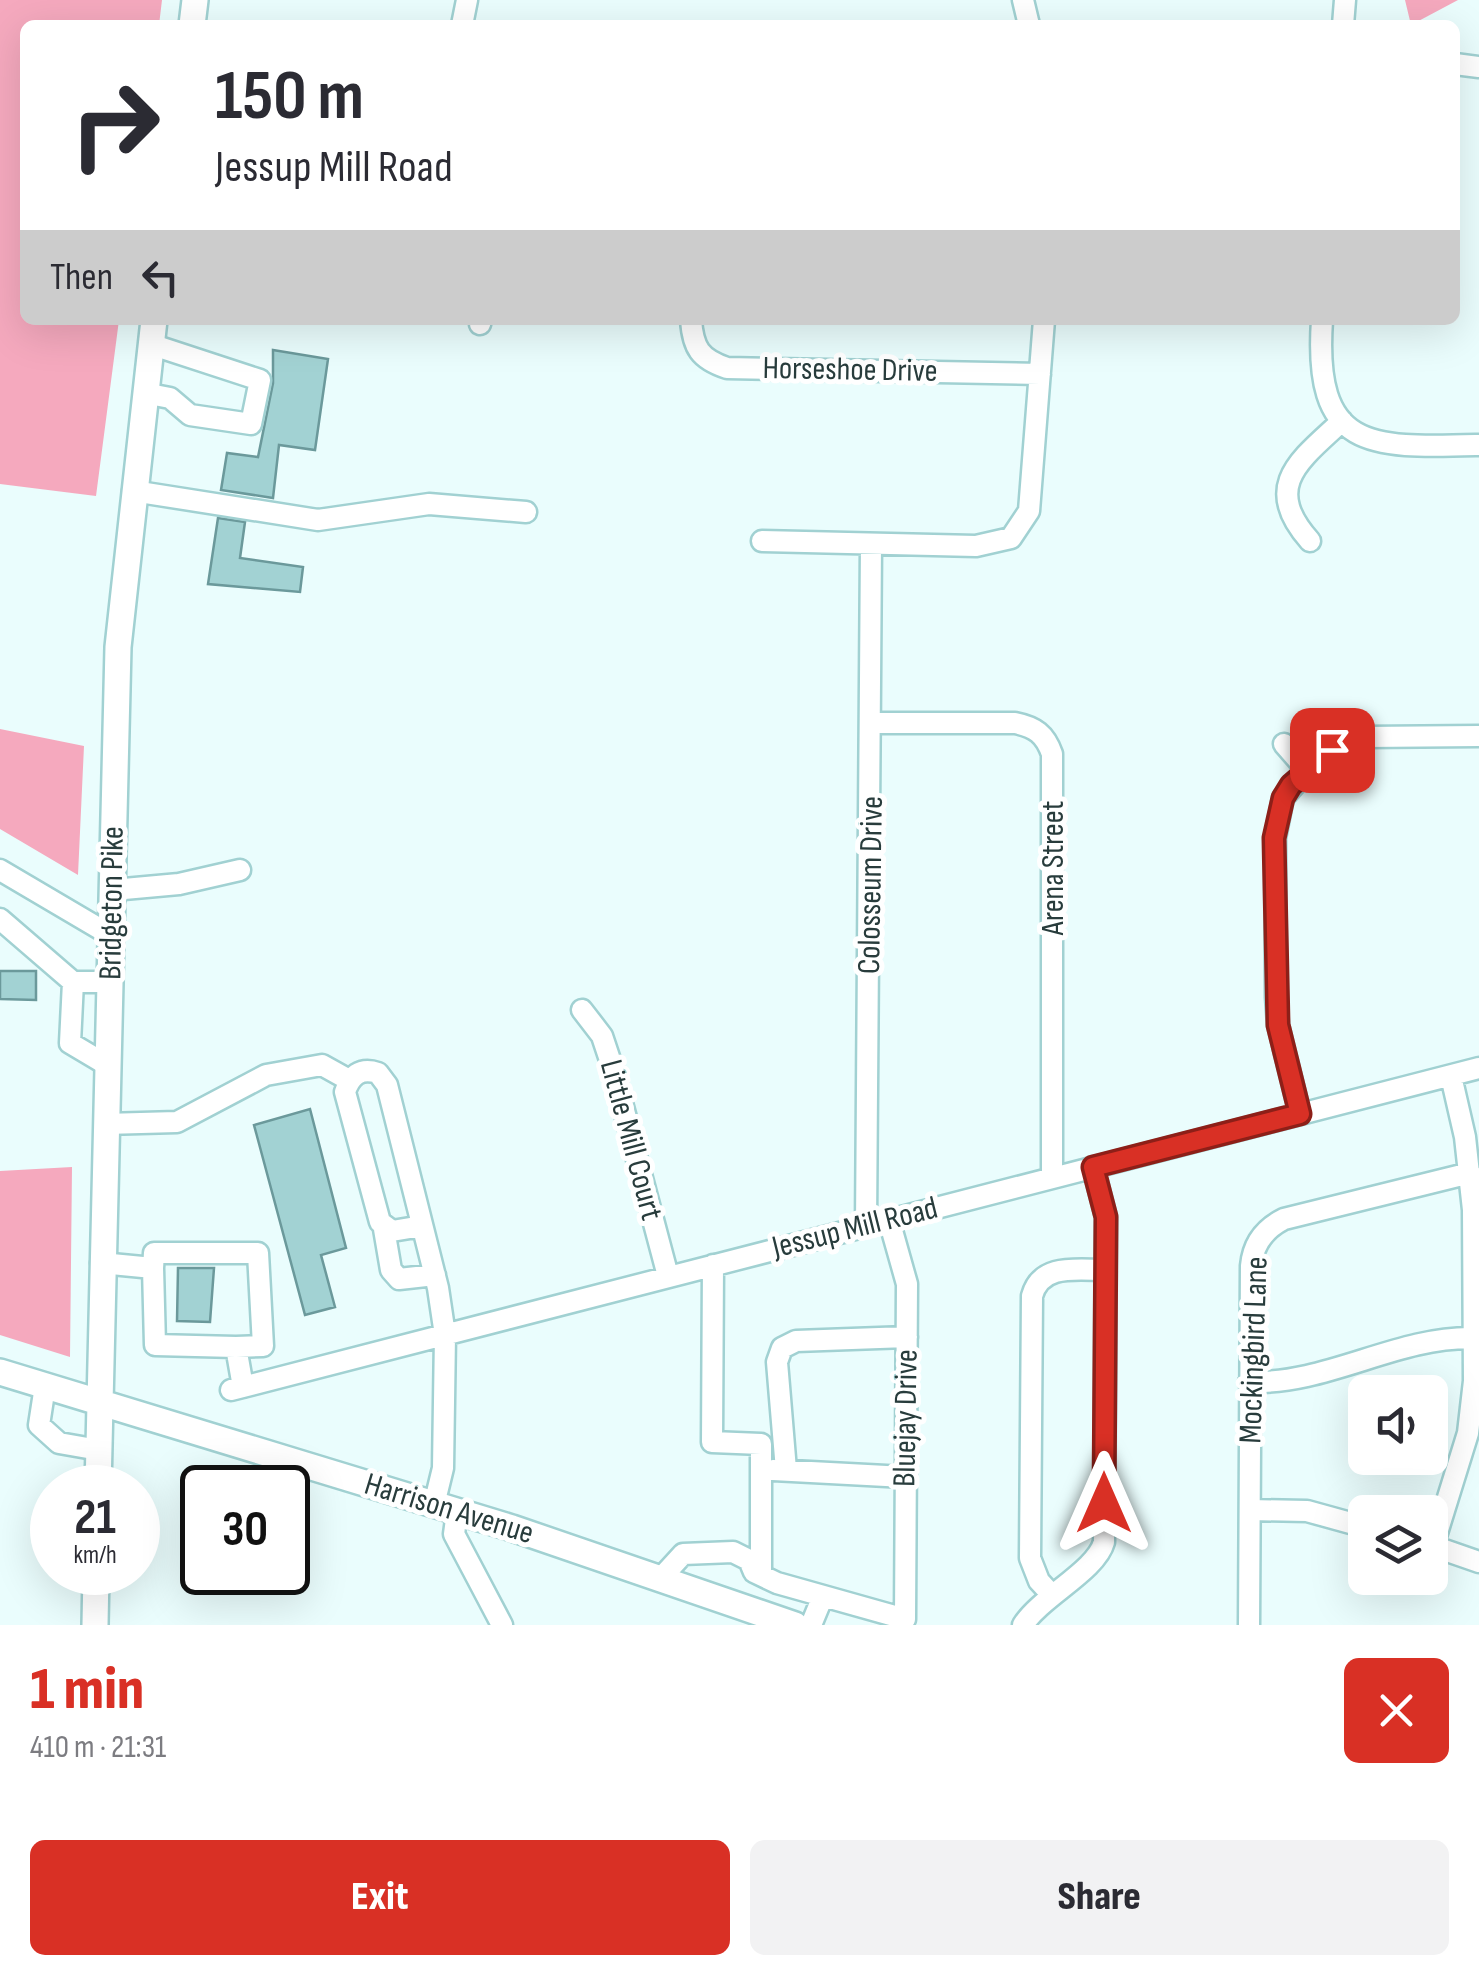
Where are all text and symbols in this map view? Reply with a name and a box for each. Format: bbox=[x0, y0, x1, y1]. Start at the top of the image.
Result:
text: 150 m bbox=[215, 55, 364, 139]
icon: right bbox=[50, 60, 180, 190]
text: Jessup Mill Road bbox=[215, 140, 453, 195]
icon: left bbox=[133, 250, 188, 305]
text: Then bbox=[50, 255, 113, 300]
street label: Horseshoe Drive bbox=[762, 349, 938, 391]
pin bbox=[1290, 708, 1375, 793]
icon: arrive bbox=[1305, 723, 1360, 778]
street label: Colosseum Drive bbox=[850, 796, 892, 974]
street label: Arena Street bbox=[1034, 801, 1073, 936]
street label: Bridgeton Pike bbox=[91, 826, 133, 980]
street label: Little Mill Court bbox=[591, 1056, 671, 1224]
street label: Jessup Mill Road bbox=[767, 1189, 942, 1268]
street label: Mockingbird Lane bbox=[1231, 1256, 1277, 1444]
street label: Bluejay Drive bbox=[885, 1349, 927, 1487]
map controls bbox=[1348, 1375, 1448, 1595]
button: sound bbox=[1348, 1375, 1448, 1475]
position arrow bbox=[1052, 1451, 1156, 1555]
speed limit sign: 30 bbox=[180, 1465, 310, 1595]
street label: Harrison Avenue bbox=[360, 1465, 538, 1553]
text: 21 bbox=[74, 1488, 116, 1548]
button: layers bbox=[1348, 1495, 1448, 1595]
text: km/h bbox=[73, 1540, 117, 1571]
text: 1 min bbox=[30, 1654, 144, 1726]
button: close bbox=[1344, 1658, 1449, 1763]
text: 410 m · 21:31 bbox=[30, 1728, 166, 1767]
button: Exit bbox=[30, 1840, 730, 1955]
button: Share bbox=[750, 1840, 1449, 1955]

